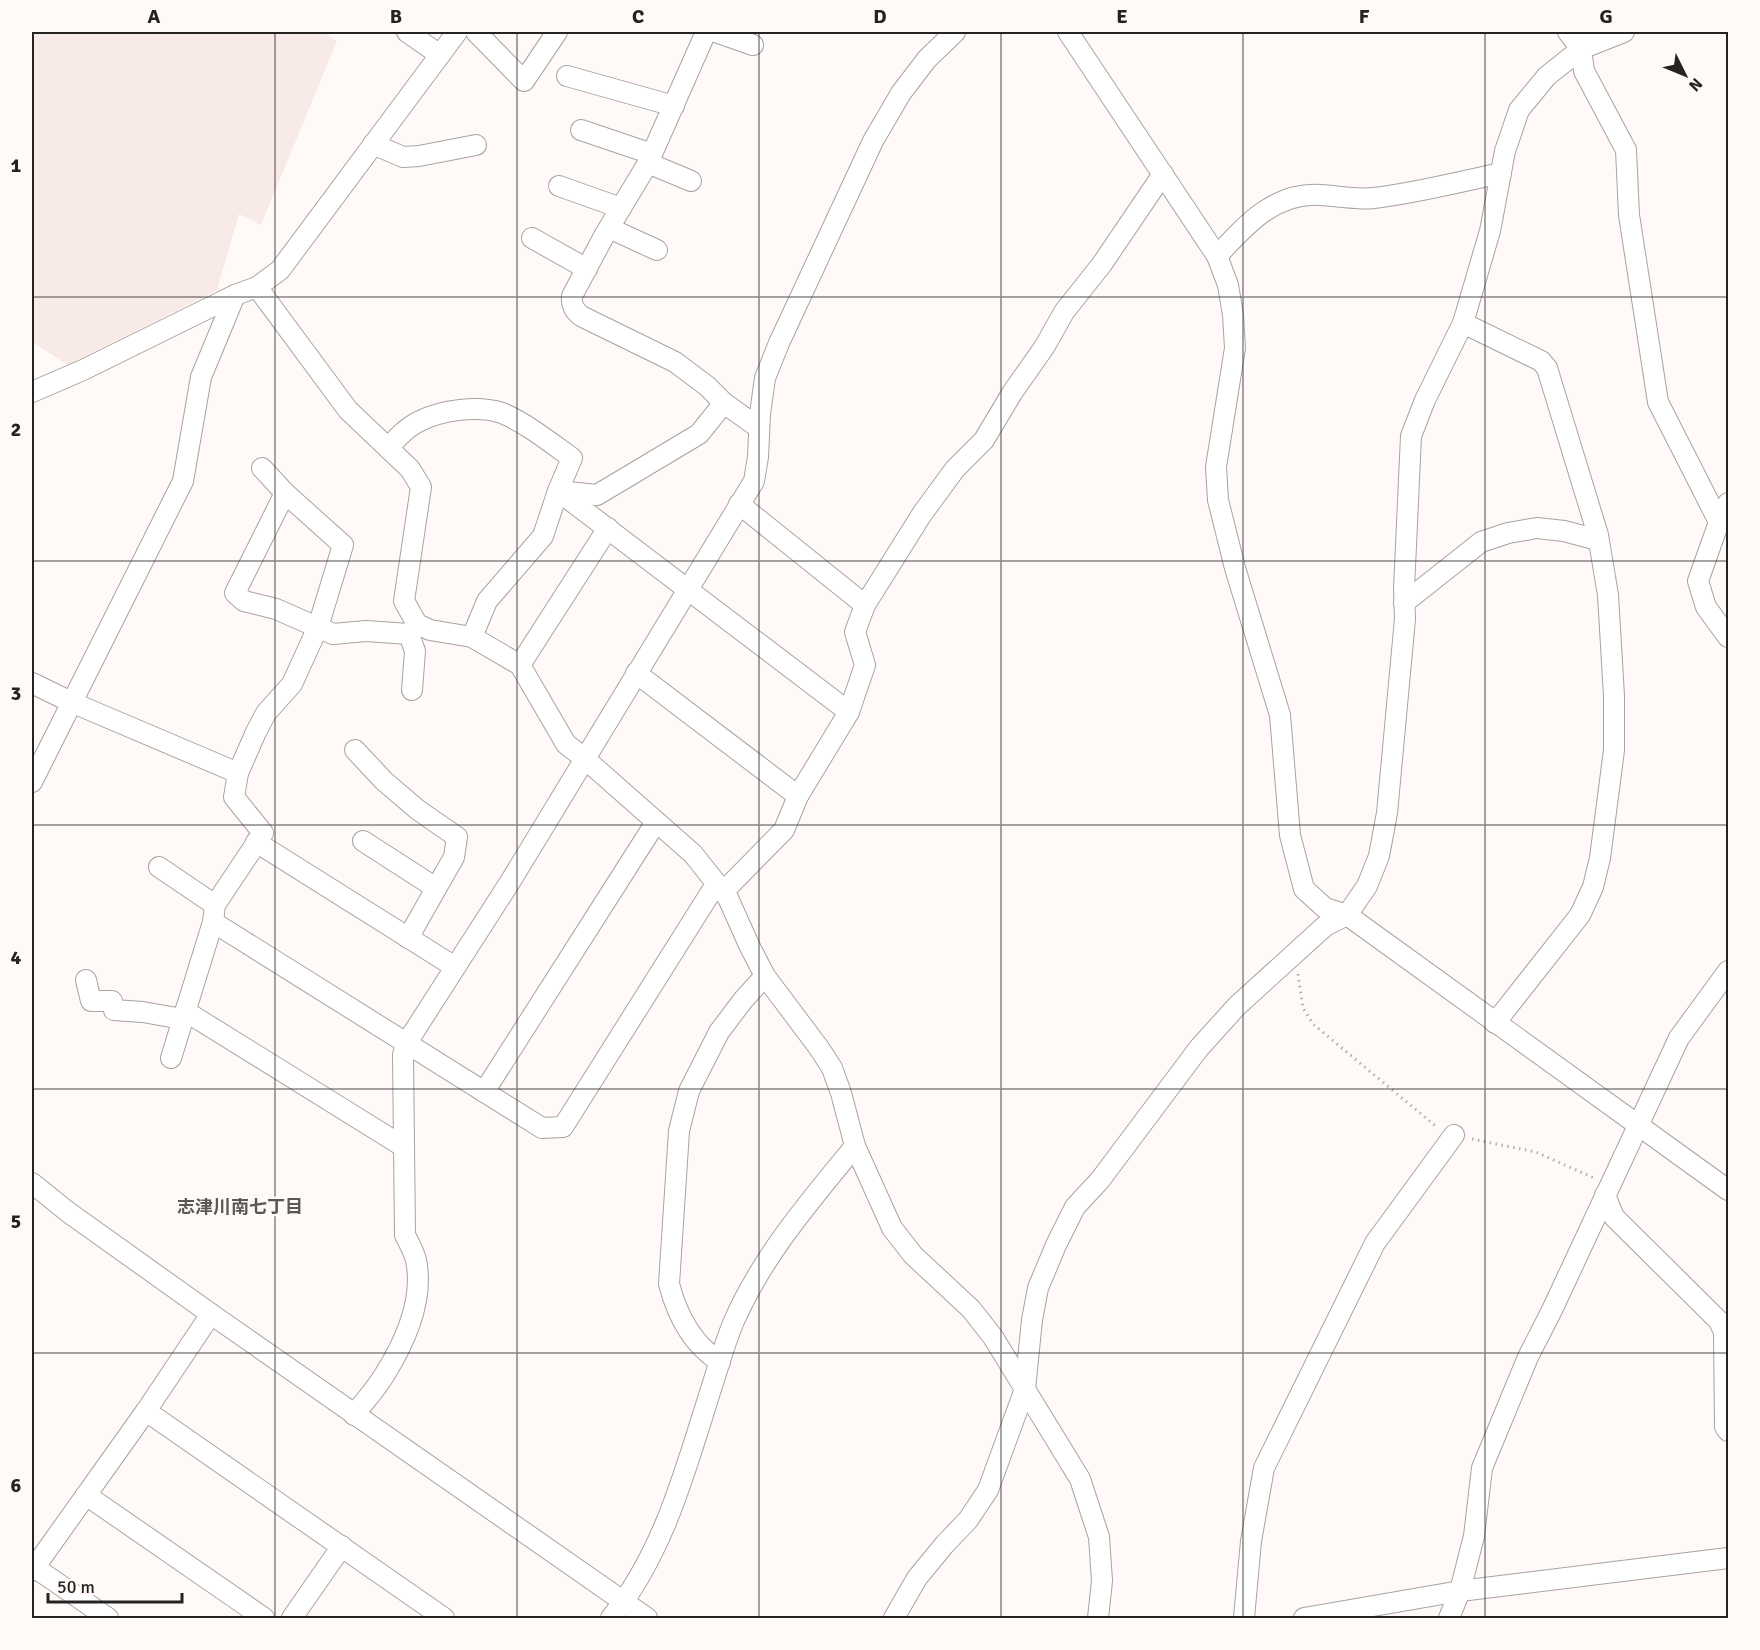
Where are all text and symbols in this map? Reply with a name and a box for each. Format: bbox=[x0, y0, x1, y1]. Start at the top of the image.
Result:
text: A bbox=[148, 4, 161, 29]
text: B bbox=[390, 4, 402, 29]
text: C bbox=[632, 4, 644, 29]
text: D bbox=[873, 4, 887, 29]
text: E bbox=[1116, 4, 1128, 29]
text: F bbox=[1359, 4, 1370, 29]
text: G bbox=[1599, 4, 1613, 29]
north arrow bbox=[1655, 45, 1715, 105]
text: N bbox=[1684, 74, 1706, 95]
text: 1 bbox=[11, 153, 22, 178]
text: 2 bbox=[11, 417, 21, 442]
text: 3 bbox=[11, 681, 21, 706]
text: 4 bbox=[11, 945, 22, 970]
district label: 志津川南七丁目 bbox=[177, 1196, 303, 1218]
text: 5 bbox=[11, 1209, 21, 1234]
text: 6 bbox=[11, 1473, 22, 1498]
scale bar bbox=[48, 1566, 182, 1604]
text: 50 m bbox=[57, 1576, 95, 1598]

